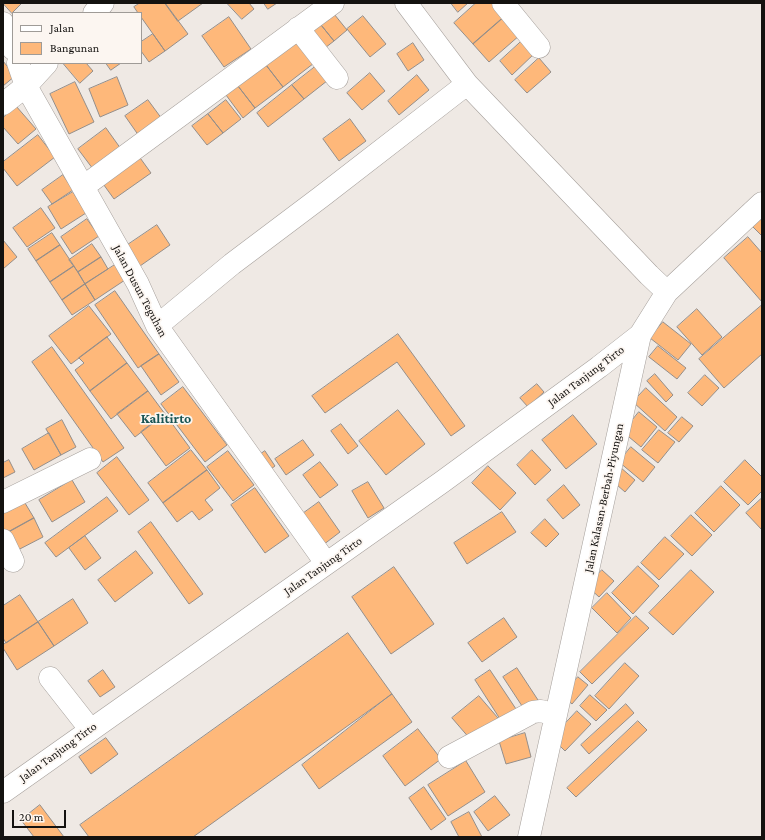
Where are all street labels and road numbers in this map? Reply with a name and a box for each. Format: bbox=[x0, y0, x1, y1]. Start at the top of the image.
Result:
street label: Jalan Dusun Teguhan bbox=[110, 242, 170, 340]
street label: Jalan Tanjung Tirto bbox=[545, 342, 627, 410]
street label: Jalan Kalasan-Berbah-Piyungan bbox=[581, 422, 627, 574]
street label: Jalan Tanjung Tirto bbox=[281, 534, 365, 598]
street label: Jalan Tanjung Tirto bbox=[16, 719, 100, 785]

